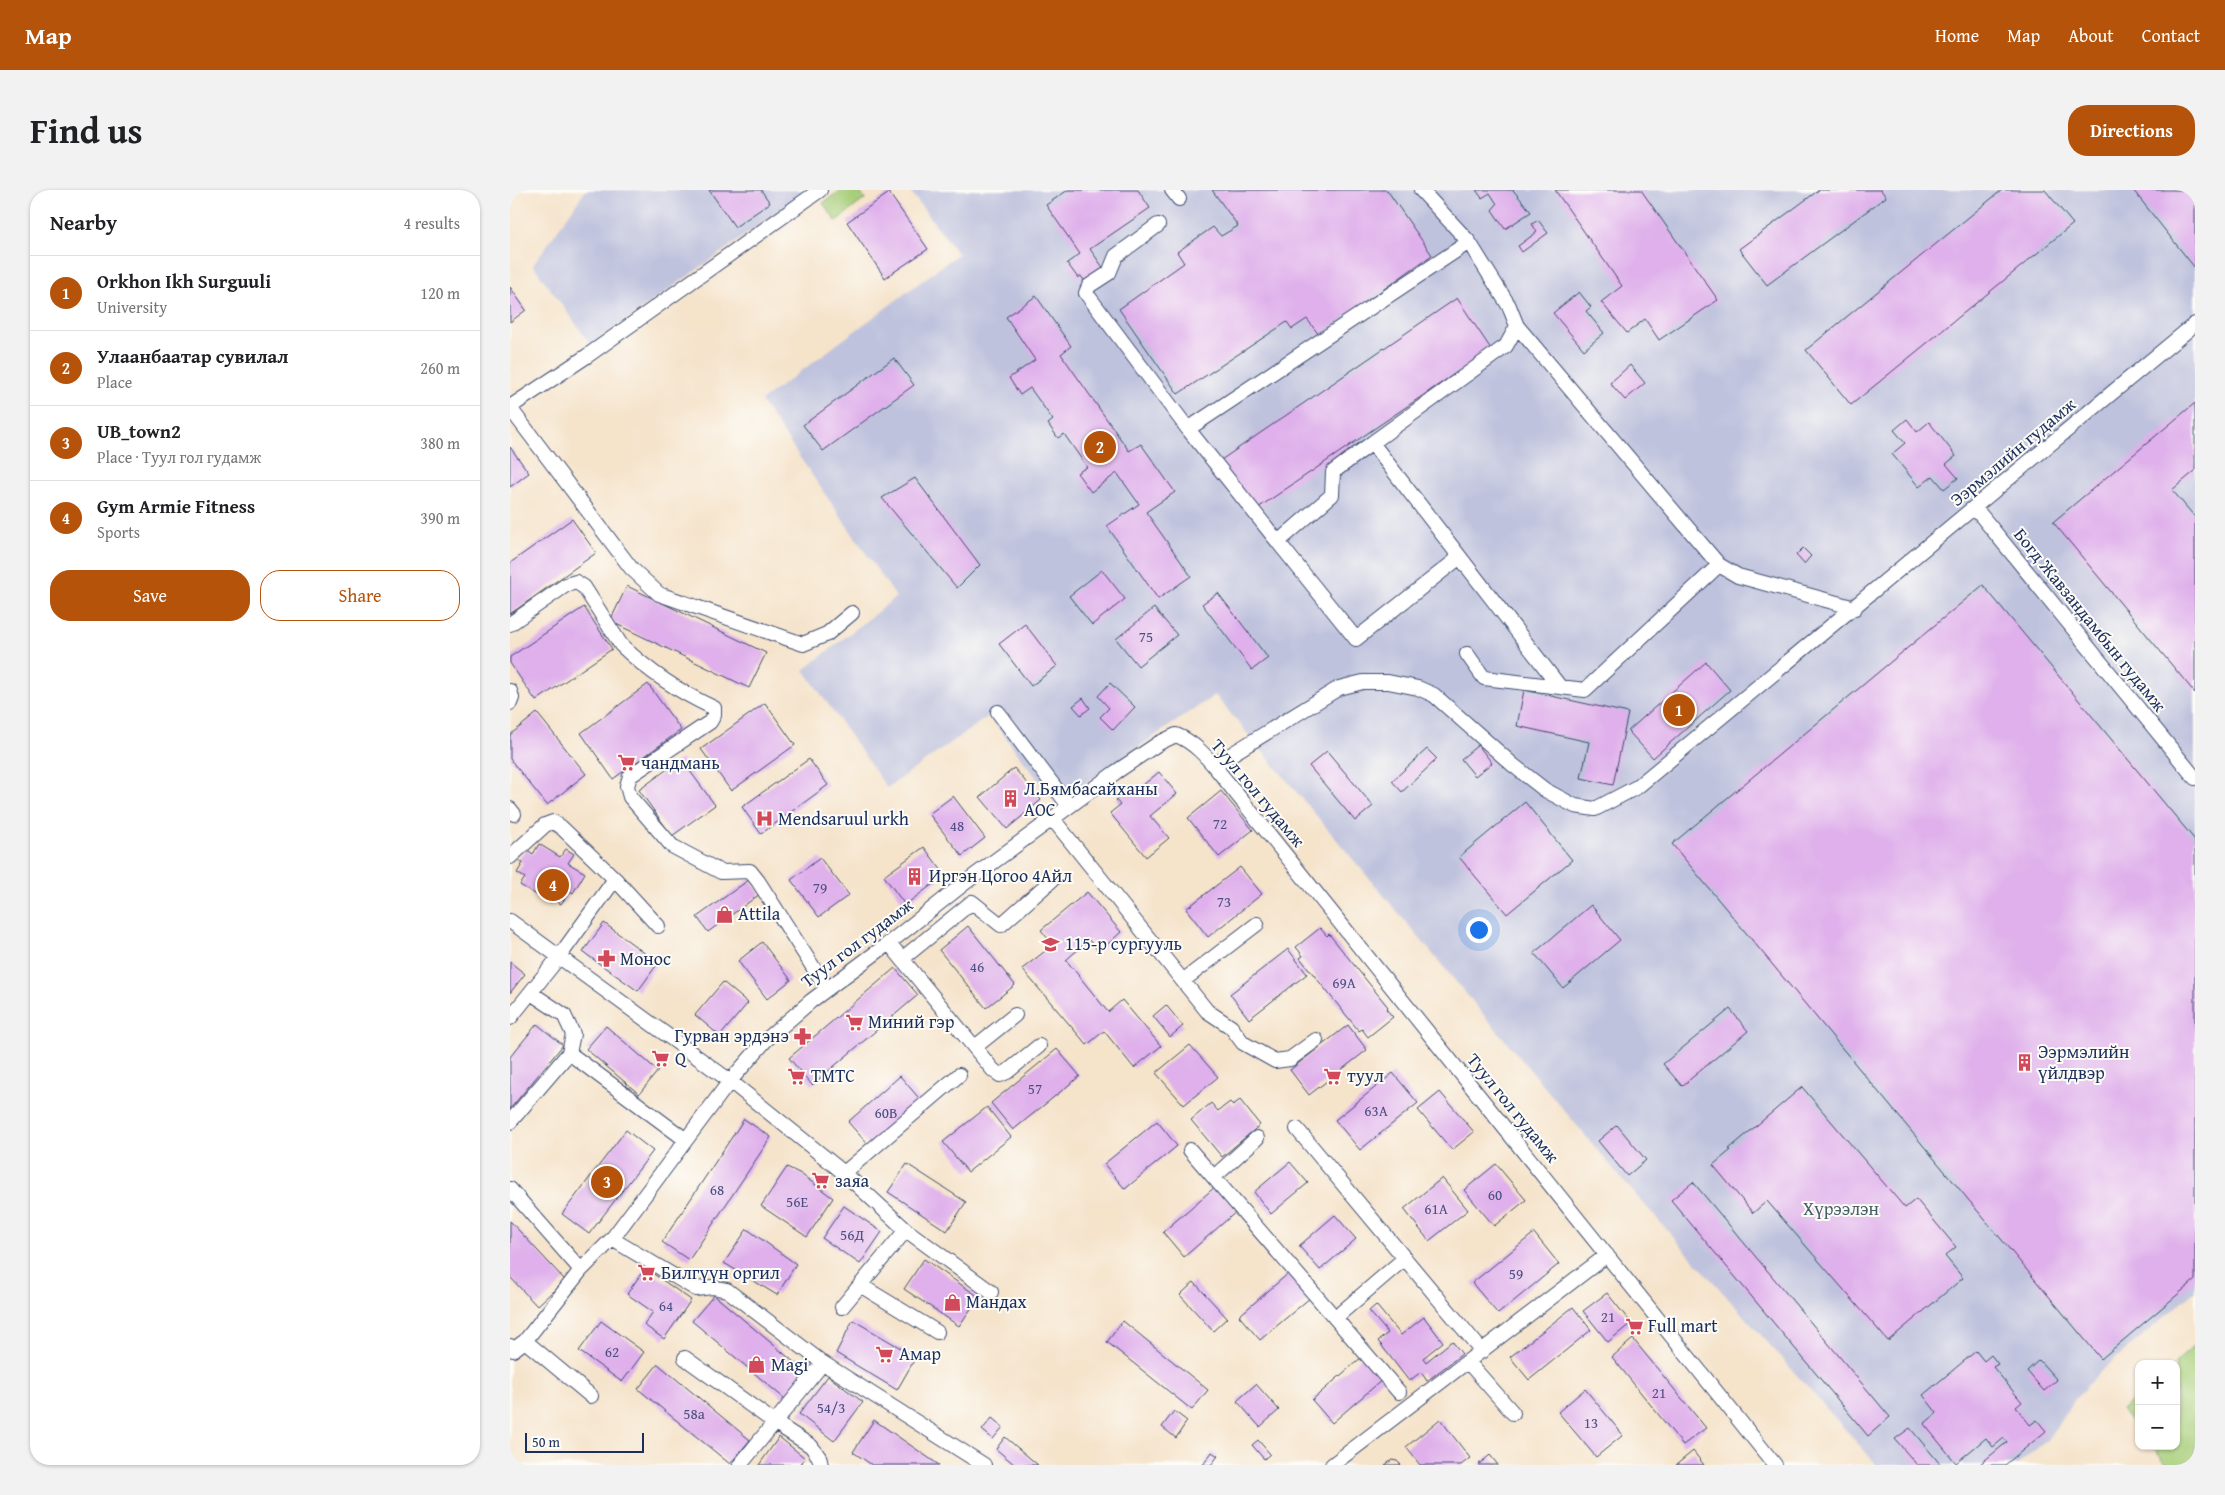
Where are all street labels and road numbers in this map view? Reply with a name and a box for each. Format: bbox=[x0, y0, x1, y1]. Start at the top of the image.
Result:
street label: Ээрмэлийн гудамж bbox=[1944, 390, 2082, 512]
street label: Богд Жавзандамбын гудамж bbox=[2008, 522, 2174, 718]
street label: Туул гол гудамж bbox=[1205, 733, 1312, 853]
street label: Туул гол гудамж bbox=[795, 891, 919, 994]
street label: Туул гол гудамж bbox=[1461, 1047, 1567, 1169]

